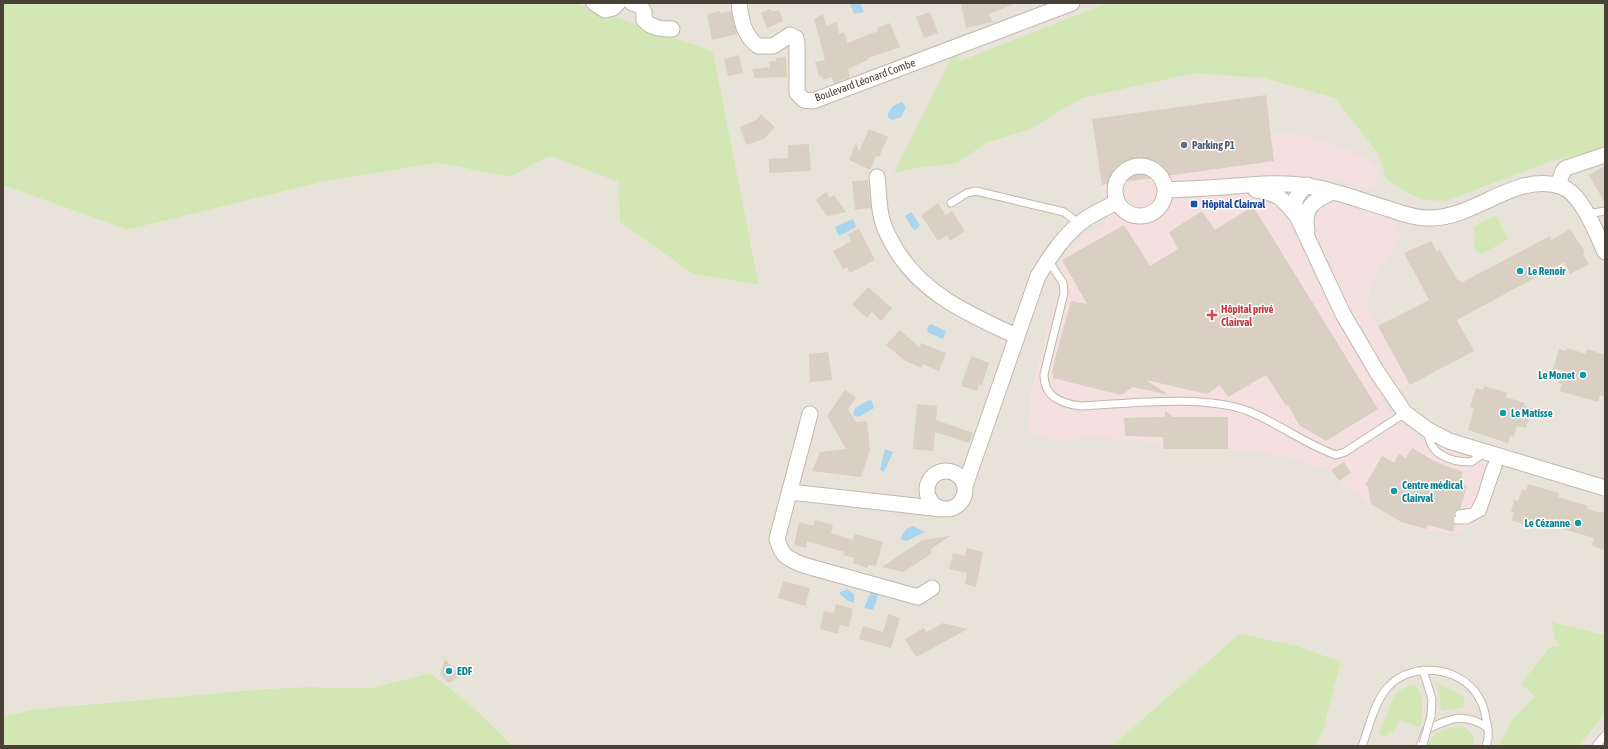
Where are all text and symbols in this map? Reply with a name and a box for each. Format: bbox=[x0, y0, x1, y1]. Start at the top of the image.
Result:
street label: Boulevard Léonard Combe bbox=[813, 56, 917, 104]
place label: Parking P1 bbox=[1192, 139, 1235, 151]
marker: Parking P1 bbox=[1179, 140, 1189, 150]
place label: Hôpital Clairval bbox=[1202, 198, 1266, 210]
marker: Hôpital Clairval bbox=[1189, 199, 1199, 209]
place label: Le Renoir bbox=[1528, 265, 1566, 277]
marker: Le Renoir bbox=[1515, 266, 1525, 276]
place label: Hôpital privé Clairval bbox=[1221, 303, 1273, 328]
marker: Hôpital privé Clairval bbox=[1206, 309, 1218, 321]
place label: Le Monet bbox=[1538, 369, 1576, 381]
marker: Le Monet bbox=[1578, 370, 1588, 380]
place label: Le Matisse bbox=[1511, 407, 1553, 419]
marker: Le Matisse bbox=[1498, 408, 1508, 418]
place label: Centre médical Clairval bbox=[1402, 479, 1464, 504]
marker: Centre médical Clairval bbox=[1389, 486, 1399, 496]
place label: Le Cézanne bbox=[1525, 517, 1570, 529]
marker: Le Cézanne bbox=[1573, 518, 1583, 528]
place label: EDF bbox=[457, 665, 473, 677]
marker: EDF bbox=[444, 666, 454, 676]

